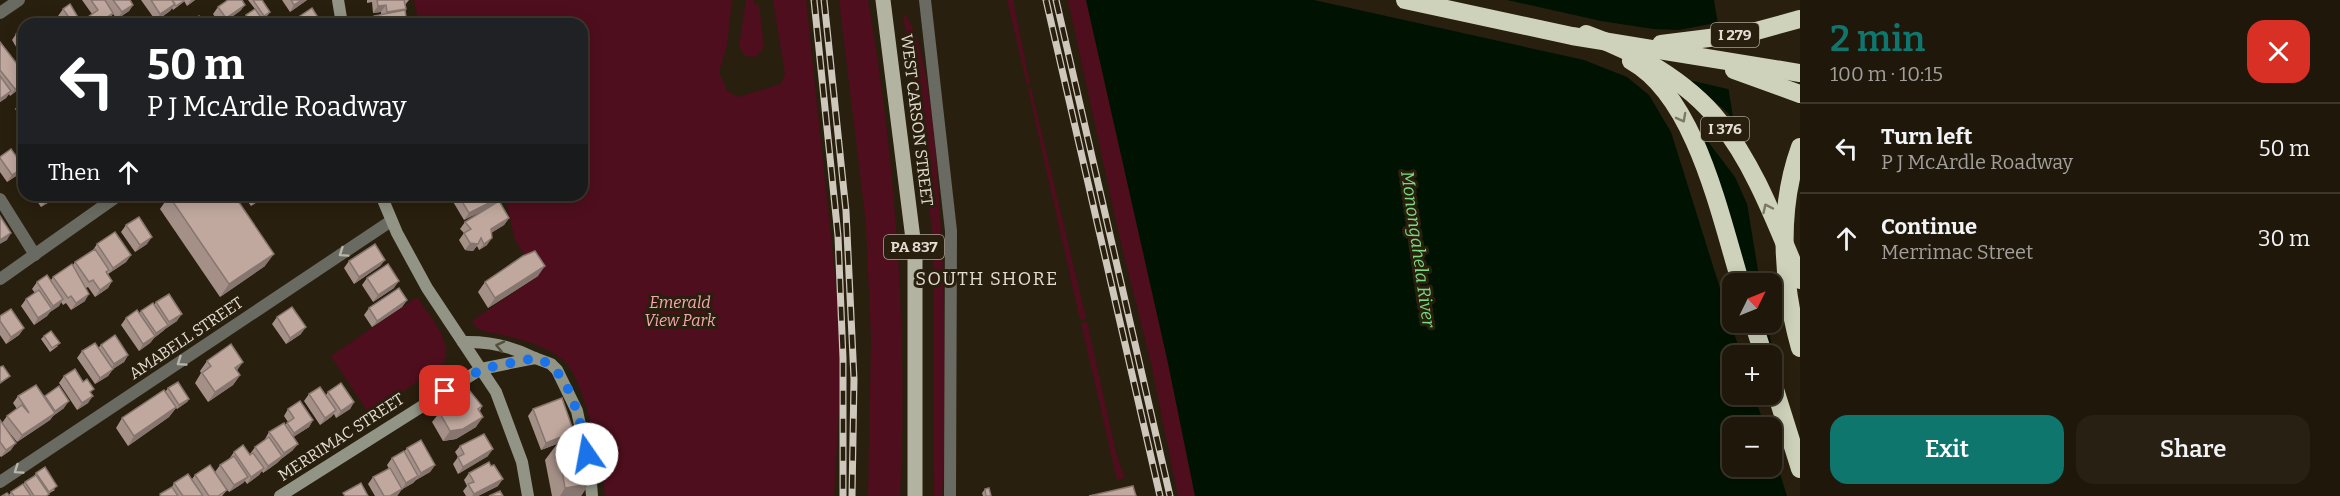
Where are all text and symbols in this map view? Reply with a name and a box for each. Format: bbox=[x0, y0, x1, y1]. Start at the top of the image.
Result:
text: 2 min bbox=[1830, 17, 1925, 61]
button: close bbox=[2247, 20, 2310, 83]
road number: I 279 bbox=[1711, 23, 1759, 47]
street label: WEST CARSON STREET bbox=[897, 33, 937, 207]
text: 50 m bbox=[147, 40, 244, 90]
icon: left bbox=[48, 42, 126, 120]
text: 100 m · 10:15 bbox=[1830, 62, 1943, 86]
text: P J McArdle Roadway bbox=[147, 91, 406, 123]
one-way arrow bbox=[1675, 111, 1686, 122]
road number: I 376 bbox=[1701, 117, 1749, 141]
text: Turn left bbox=[1881, 123, 1973, 150]
icon: left bbox=[1830, 132, 1863, 165]
text: 50 m bbox=[2259, 135, 2310, 162]
text: P J McArdle Roadway bbox=[1881, 150, 2073, 174]
icon: ahead bbox=[112, 156, 145, 189]
text: Then bbox=[48, 159, 100, 186]
water label: Monongahela River bbox=[1396, 169, 1440, 329]
one-way arrow bbox=[1763, 203, 1775, 214]
text: Continue bbox=[1881, 213, 1977, 240]
icon: ahead bbox=[1830, 222, 1863, 255]
text: 30 m bbox=[2258, 225, 2310, 252]
road number: PA 837 bbox=[884, 235, 944, 259]
text: Merrimac Street bbox=[1881, 240, 2033, 264]
one-way arrow bbox=[338, 246, 349, 257]
district label: SOUTH SHORE bbox=[915, 268, 1059, 290]
north arrow bbox=[1722, 273, 1782, 333]
map controls bbox=[1722, 273, 1782, 477]
street label: AMABELL STREET bbox=[125, 293, 247, 383]
park label: Emerald View Park bbox=[644, 293, 716, 330]
one-way arrow bbox=[495, 340, 505, 353]
button: + bbox=[1722, 345, 1782, 405]
one-way arrow bbox=[176, 355, 187, 366]
pin bbox=[419, 365, 470, 416]
icon: arrive bbox=[428, 374, 461, 407]
street label: MERRIMAC STREET bbox=[274, 389, 408, 485]
button: Exit bbox=[1830, 415, 2064, 484]
button: Share bbox=[2076, 415, 2310, 484]
button: − bbox=[1722, 417, 1782, 477]
position arrow bbox=[555, 422, 619, 486]
one-way arrow bbox=[14, 463, 25, 474]

